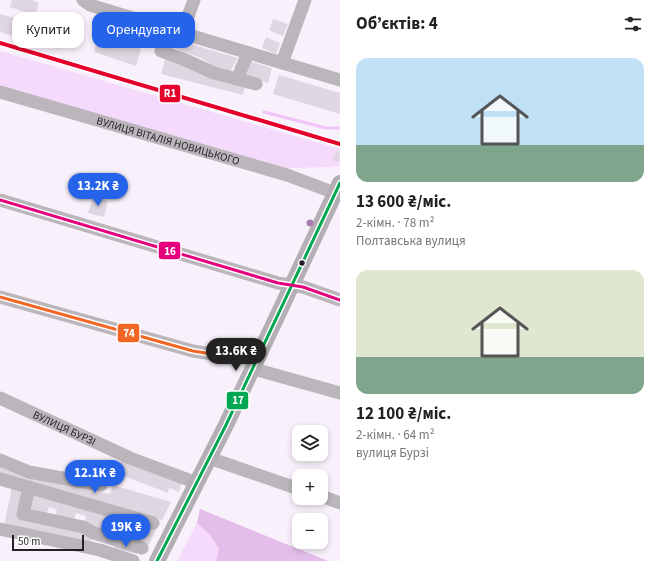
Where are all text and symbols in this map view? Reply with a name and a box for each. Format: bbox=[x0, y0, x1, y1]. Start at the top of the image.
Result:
chip: Купити bbox=[12, 12, 84, 48]
chip: Орендувати bbox=[92, 12, 195, 48]
text: Об’єктів: 4 bbox=[356, 12, 438, 36]
icon: filters bbox=[622, 13, 644, 35]
line badge: R1 bbox=[159, 84, 181, 103]
icon: home bbox=[464, 84, 536, 156]
text: R1 bbox=[164, 86, 176, 101]
street label: ВУЛИЦЯ ВІТАЛІЯ НОВИЦЬКОГО bbox=[95, 113, 241, 168]
pin: 13.2K ₴ bbox=[61, 173, 135, 207]
text: 13.2K ₴ bbox=[77, 177, 119, 195]
text: 13 600 ₴/міс. bbox=[356, 190, 451, 214]
text: 2-кімн. · 78 m² bbox=[356, 214, 434, 232]
text: Полтавська вулиця bbox=[356, 232, 466, 250]
line badge: 16 bbox=[158, 241, 181, 260]
text: 16 bbox=[164, 244, 176, 259]
unlabelled marker bbox=[297, 258, 307, 268]
icon: home bbox=[464, 296, 536, 368]
line badge: 74 bbox=[117, 323, 140, 343]
text: 74 bbox=[123, 326, 135, 341]
pin: 13.6K ₴ bbox=[199, 338, 273, 372]
text: 13.6K ₴ bbox=[215, 342, 257, 360]
line badge: 17 bbox=[226, 391, 249, 410]
text: 17 bbox=[232, 393, 244, 408]
text: 12 100 ₴/міс. bbox=[356, 402, 451, 426]
street label: ВУЛИЦЯ БУРЗІ bbox=[30, 407, 98, 449]
map controls bbox=[292, 425, 328, 549]
button: layers bbox=[292, 425, 328, 461]
text: 2-кімн. · 64 m² bbox=[356, 426, 434, 444]
text: вулиця Бурзі bbox=[356, 444, 429, 462]
pin: 12.1K ₴ bbox=[58, 460, 132, 494]
text: 12.1K ₴ bbox=[74, 464, 116, 482]
button: + bbox=[292, 469, 328, 505]
button: − bbox=[292, 513, 328, 549]
pin: 19K ₴ bbox=[98, 514, 154, 548]
text: 19K ₴ bbox=[110, 518, 142, 536]
scale bar bbox=[12, 533, 84, 552]
text: 50 m bbox=[18, 534, 40, 549]

